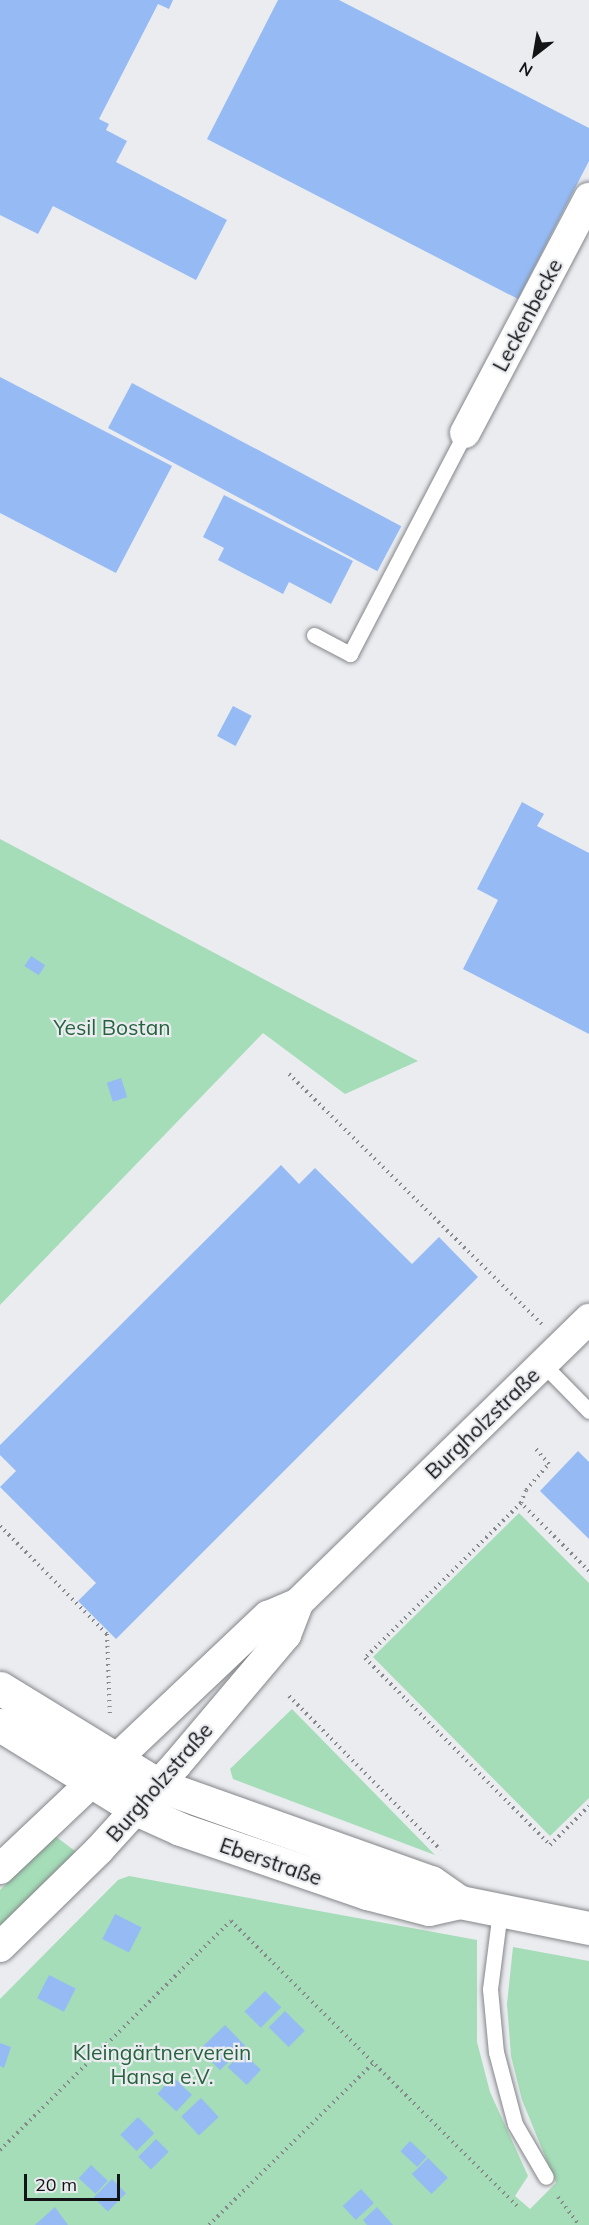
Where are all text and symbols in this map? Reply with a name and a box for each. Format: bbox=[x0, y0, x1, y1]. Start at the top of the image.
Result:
north arrow bbox=[505, 24, 565, 84]
text: N bbox=[515, 58, 536, 81]
street label: Leckenbecke bbox=[487, 254, 567, 376]
park label: Yesil Bostan bbox=[53, 1014, 171, 1040]
street label: Burgholzstraße bbox=[420, 1362, 544, 1484]
street label: Burgholzstraße bbox=[101, 1717, 217, 1847]
street label: Eberstraße bbox=[217, 1832, 325, 1890]
park label: Kleingärtnerverein Hansa e.V. bbox=[73, 2039, 251, 2089]
scale bar bbox=[27, 2162, 123, 2200]
text: 20 m bbox=[35, 2173, 77, 2196]

